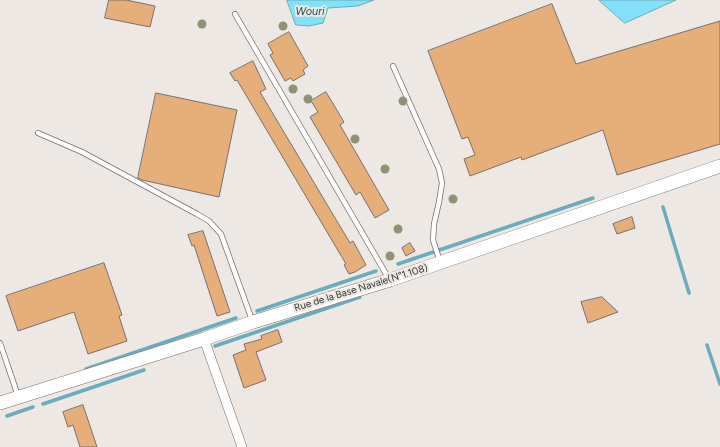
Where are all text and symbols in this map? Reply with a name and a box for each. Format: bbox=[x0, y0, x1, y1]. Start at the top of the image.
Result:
water label: Wouri bbox=[296, 5, 324, 19]
street label: Rue de la Base Navale(N°1.108) bbox=[293, 262, 429, 314]

